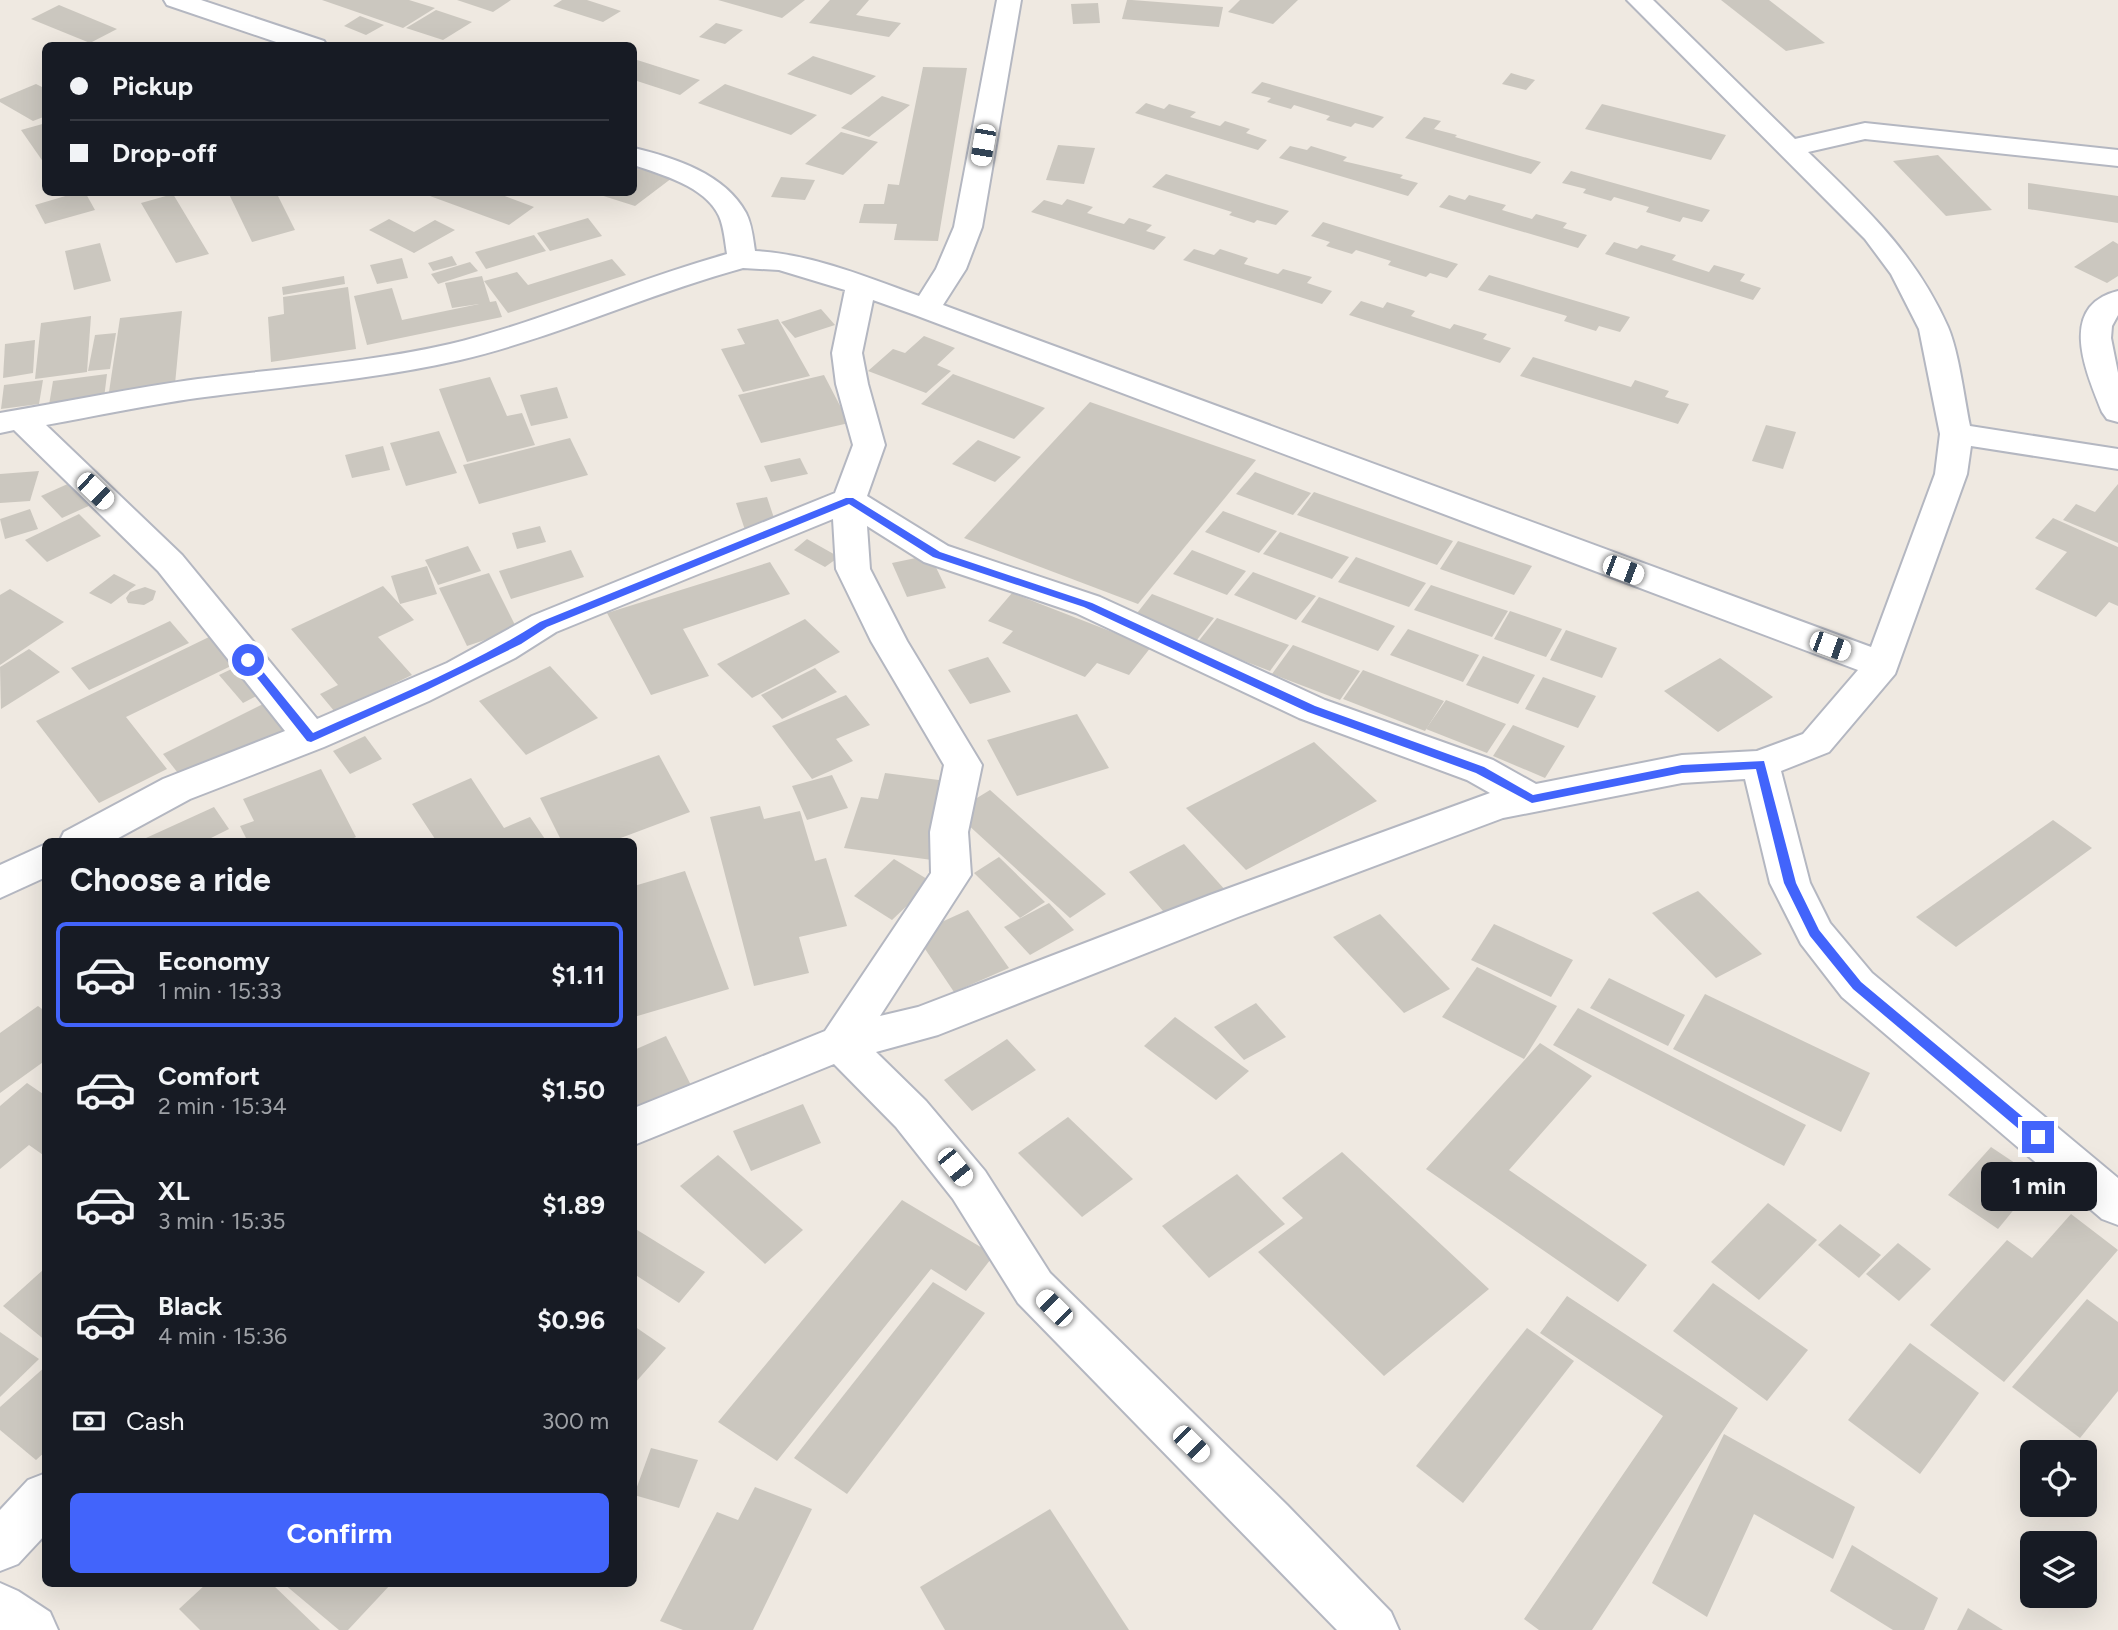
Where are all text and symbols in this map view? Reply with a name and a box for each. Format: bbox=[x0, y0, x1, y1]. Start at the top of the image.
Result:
text: Pickup bbox=[112, 70, 193, 102]
car bbox=[970, 122, 997, 168]
text: Drop-off bbox=[112, 137, 217, 169]
car bbox=[73, 469, 118, 513]
car bbox=[1600, 553, 1647, 587]
car bbox=[1807, 629, 1854, 663]
route start bbox=[232, 644, 264, 676]
text: Choose a ride bbox=[70, 861, 271, 899]
icon: car bbox=[74, 943, 137, 1006]
text: Economy bbox=[158, 945, 270, 977]
text: $1.11 bbox=[551, 959, 605, 991]
text: 1 min · 15:33 bbox=[158, 977, 282, 1005]
icon: car bbox=[74, 1058, 137, 1121]
text: Comfort bbox=[158, 1060, 260, 1092]
text: $1.50 bbox=[541, 1074, 605, 1106]
text: 2 min · 15:34 bbox=[158, 1092, 287, 1120]
route end bbox=[2022, 1121, 2054, 1153]
car bbox=[934, 1144, 977, 1190]
callout: 1 min bbox=[1980, 1162, 2096, 1210]
text: 1 min bbox=[2012, 1172, 2066, 1200]
icon: car bbox=[74, 1173, 137, 1236]
text: XL bbox=[158, 1175, 190, 1207]
text: $1.89 bbox=[542, 1189, 605, 1221]
text: 3 min · 15:35 bbox=[158, 1207, 285, 1235]
car bbox=[1032, 1286, 1077, 1330]
icon: car bbox=[74, 1288, 137, 1351]
text: Black bbox=[158, 1290, 222, 1322]
text: $0.96 bbox=[537, 1304, 605, 1336]
text: 4 min · 15:36 bbox=[158, 1322, 287, 1350]
icon: cash bbox=[70, 1402, 108, 1440]
text: Cash bbox=[126, 1405, 185, 1437]
text: 300 m bbox=[542, 1407, 609, 1435]
car bbox=[1169, 1422, 1214, 1466]
map controls bbox=[2020, 1440, 2097, 1608]
button: locate bbox=[2020, 1440, 2097, 1517]
button: Confirm bbox=[70, 1493, 609, 1573]
button: layers bbox=[2020, 1531, 2097, 1608]

